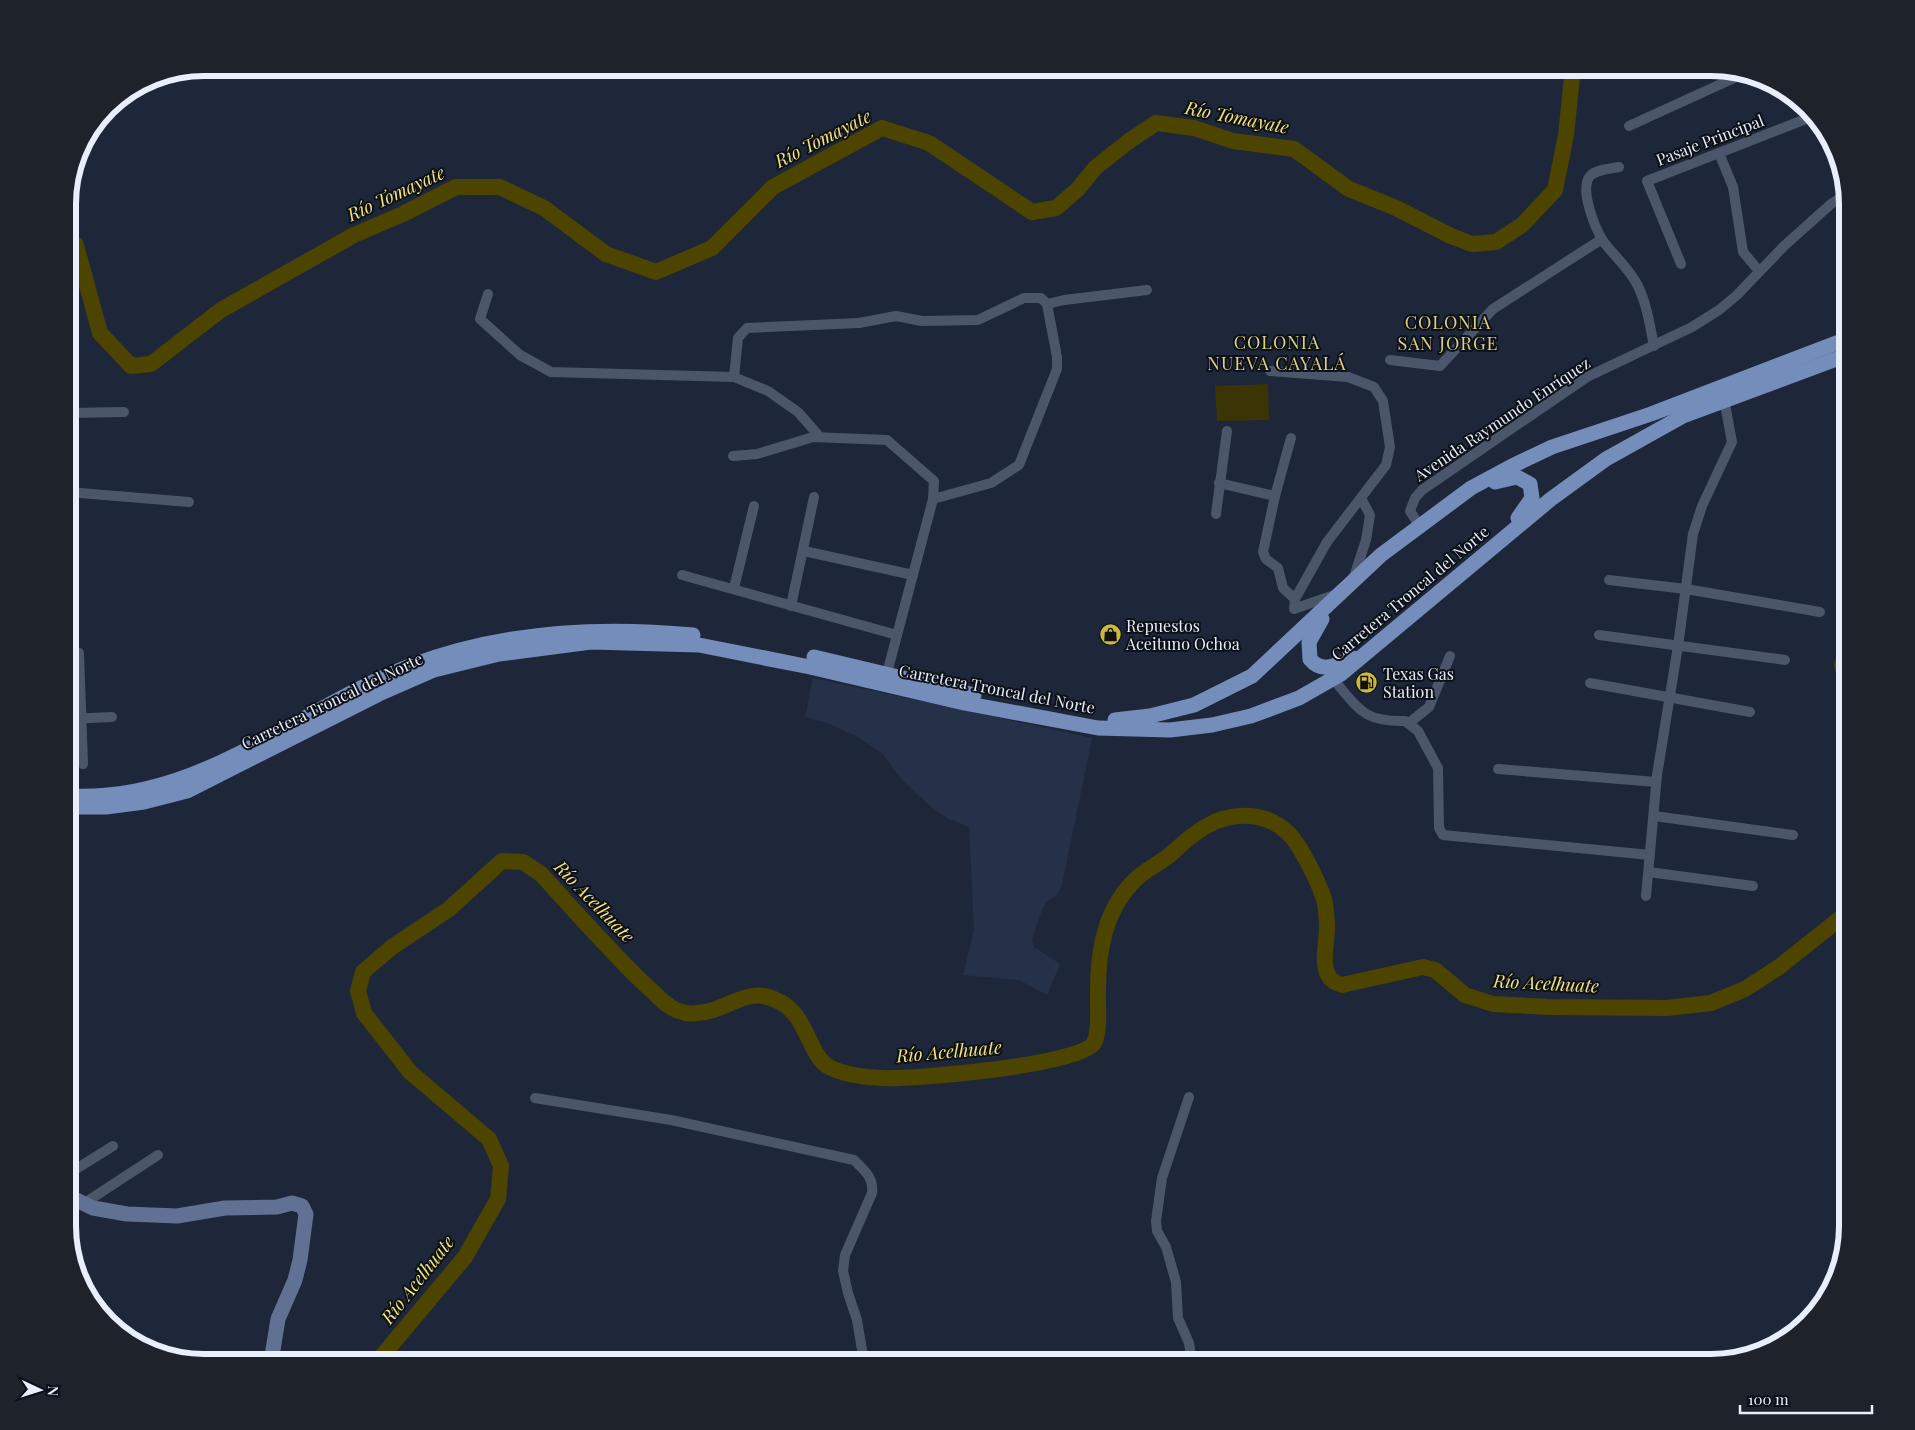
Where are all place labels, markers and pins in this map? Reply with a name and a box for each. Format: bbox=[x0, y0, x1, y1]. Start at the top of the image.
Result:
place label: Repuestos Aceituno Ochoa bbox=[1125, 615, 1240, 654]
shop icon: Repuestos Aceituno Ochoa bbox=[1098, 623, 1122, 647]
place label: Texas Gas Station bbox=[1383, 663, 1454, 702]
fuel station icon: Texas Gas Station bbox=[1355, 671, 1379, 695]

